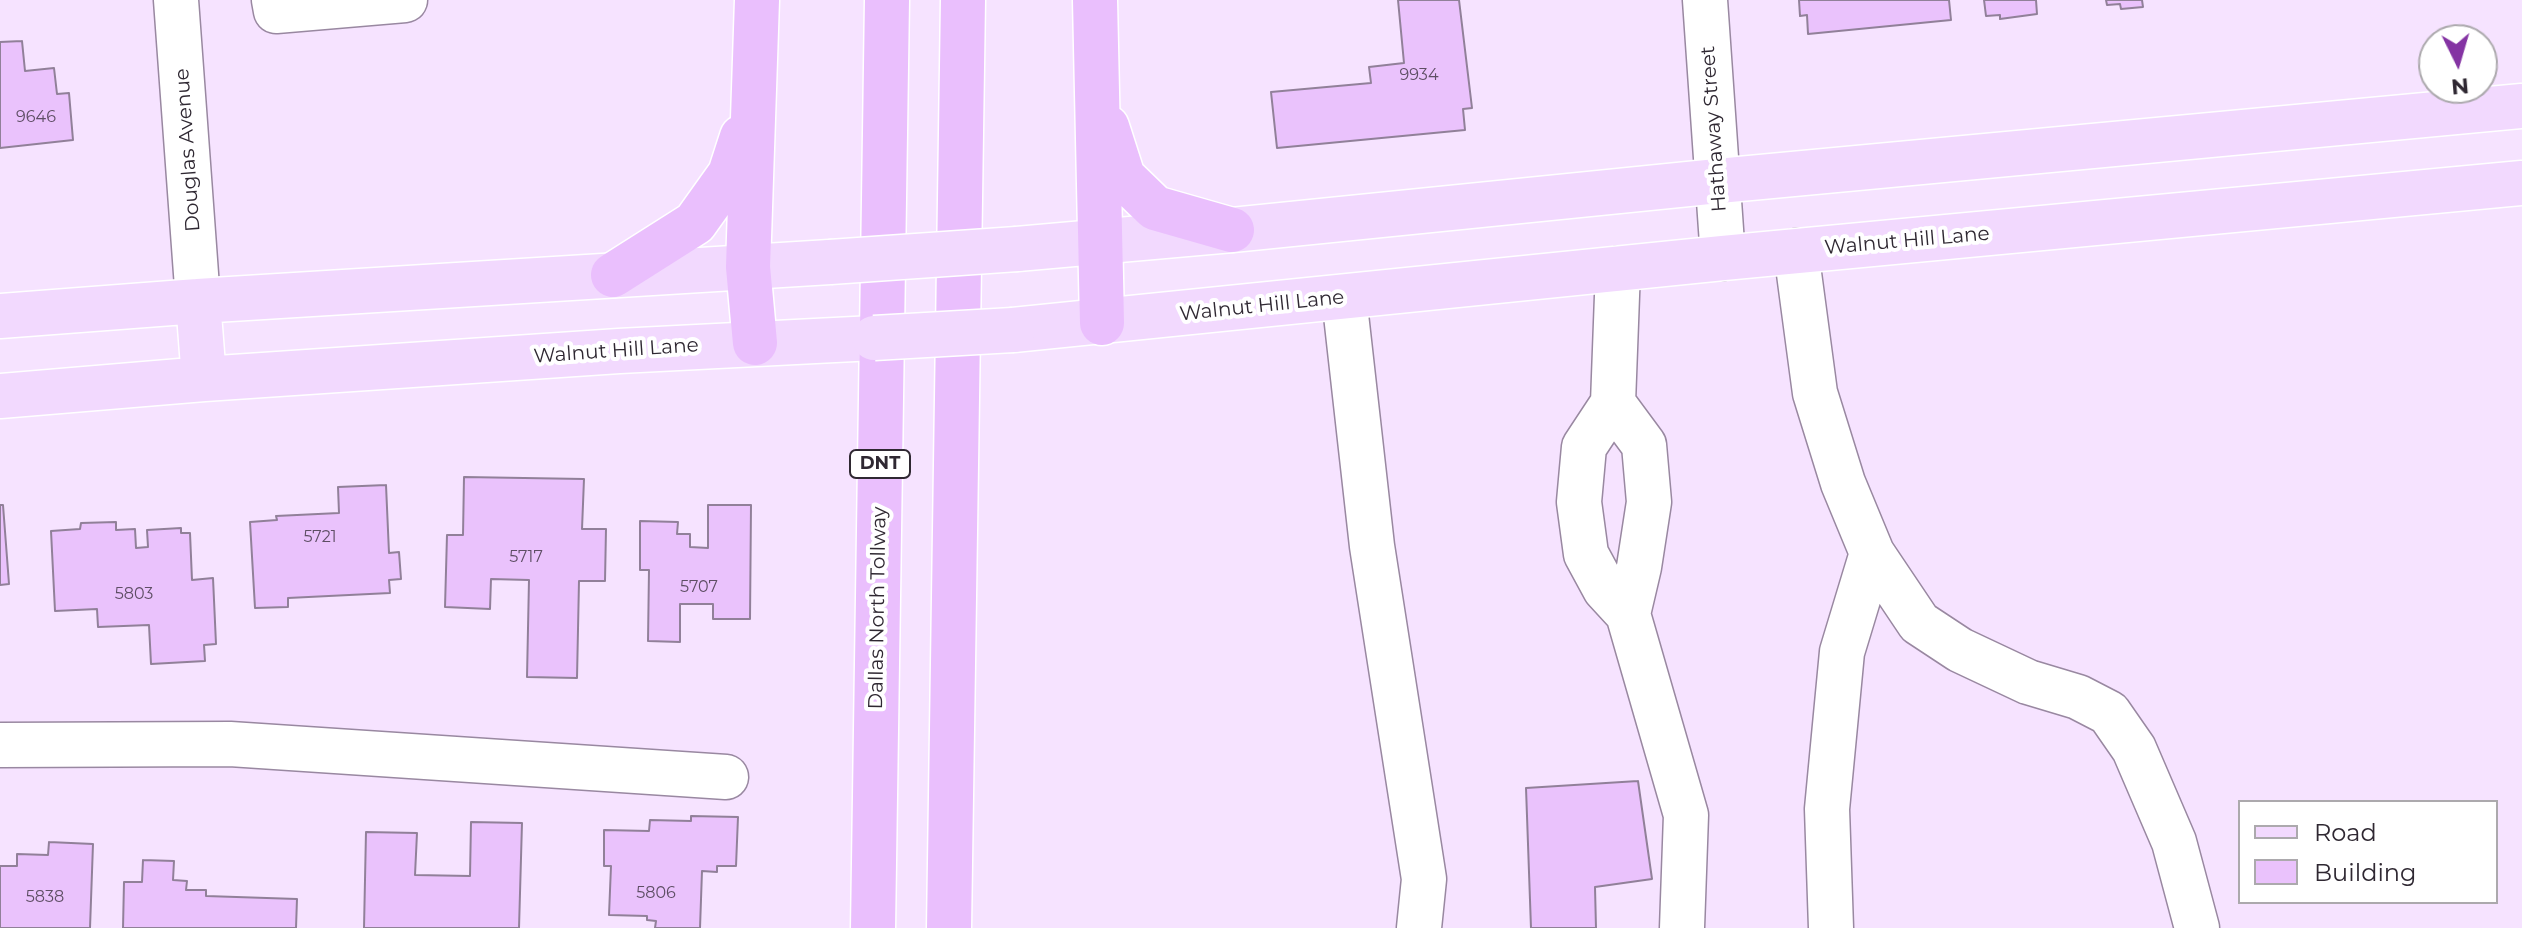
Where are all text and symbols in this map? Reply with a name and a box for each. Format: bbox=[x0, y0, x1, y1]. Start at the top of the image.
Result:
north arrow bbox=[2418, 24, 2498, 104]
street label: Hathaway Street bbox=[1696, 45, 1732, 213]
house number: 9934 bbox=[1400, 65, 1438, 85]
street label: Douglas Avenue bbox=[170, 67, 206, 233]
text: N bbox=[2450, 72, 2470, 101]
house number: 9646 bbox=[16, 107, 56, 127]
street label: Walnut Hill Lane bbox=[1824, 222, 1990, 260]
street label: Walnut Hill Lane bbox=[1178, 285, 1346, 327]
street label: Walnut Hill Lane bbox=[533, 333, 699, 369]
road number: DNT bbox=[850, 450, 910, 478]
street label: Dallas North Tollway bbox=[864, 506, 892, 710]
house number: 5721 bbox=[303, 527, 337, 547]
house number: 5717 bbox=[509, 547, 543, 567]
house number: 5707 bbox=[680, 577, 718, 597]
house number: 5803 bbox=[115, 584, 153, 604]
legend bbox=[2238, 800, 2498, 904]
text: Road bbox=[2314, 818, 2377, 847]
text: Building bbox=[2314, 858, 2417, 887]
house number: 5806 bbox=[636, 883, 676, 903]
house number: 5838 bbox=[26, 887, 64, 907]

